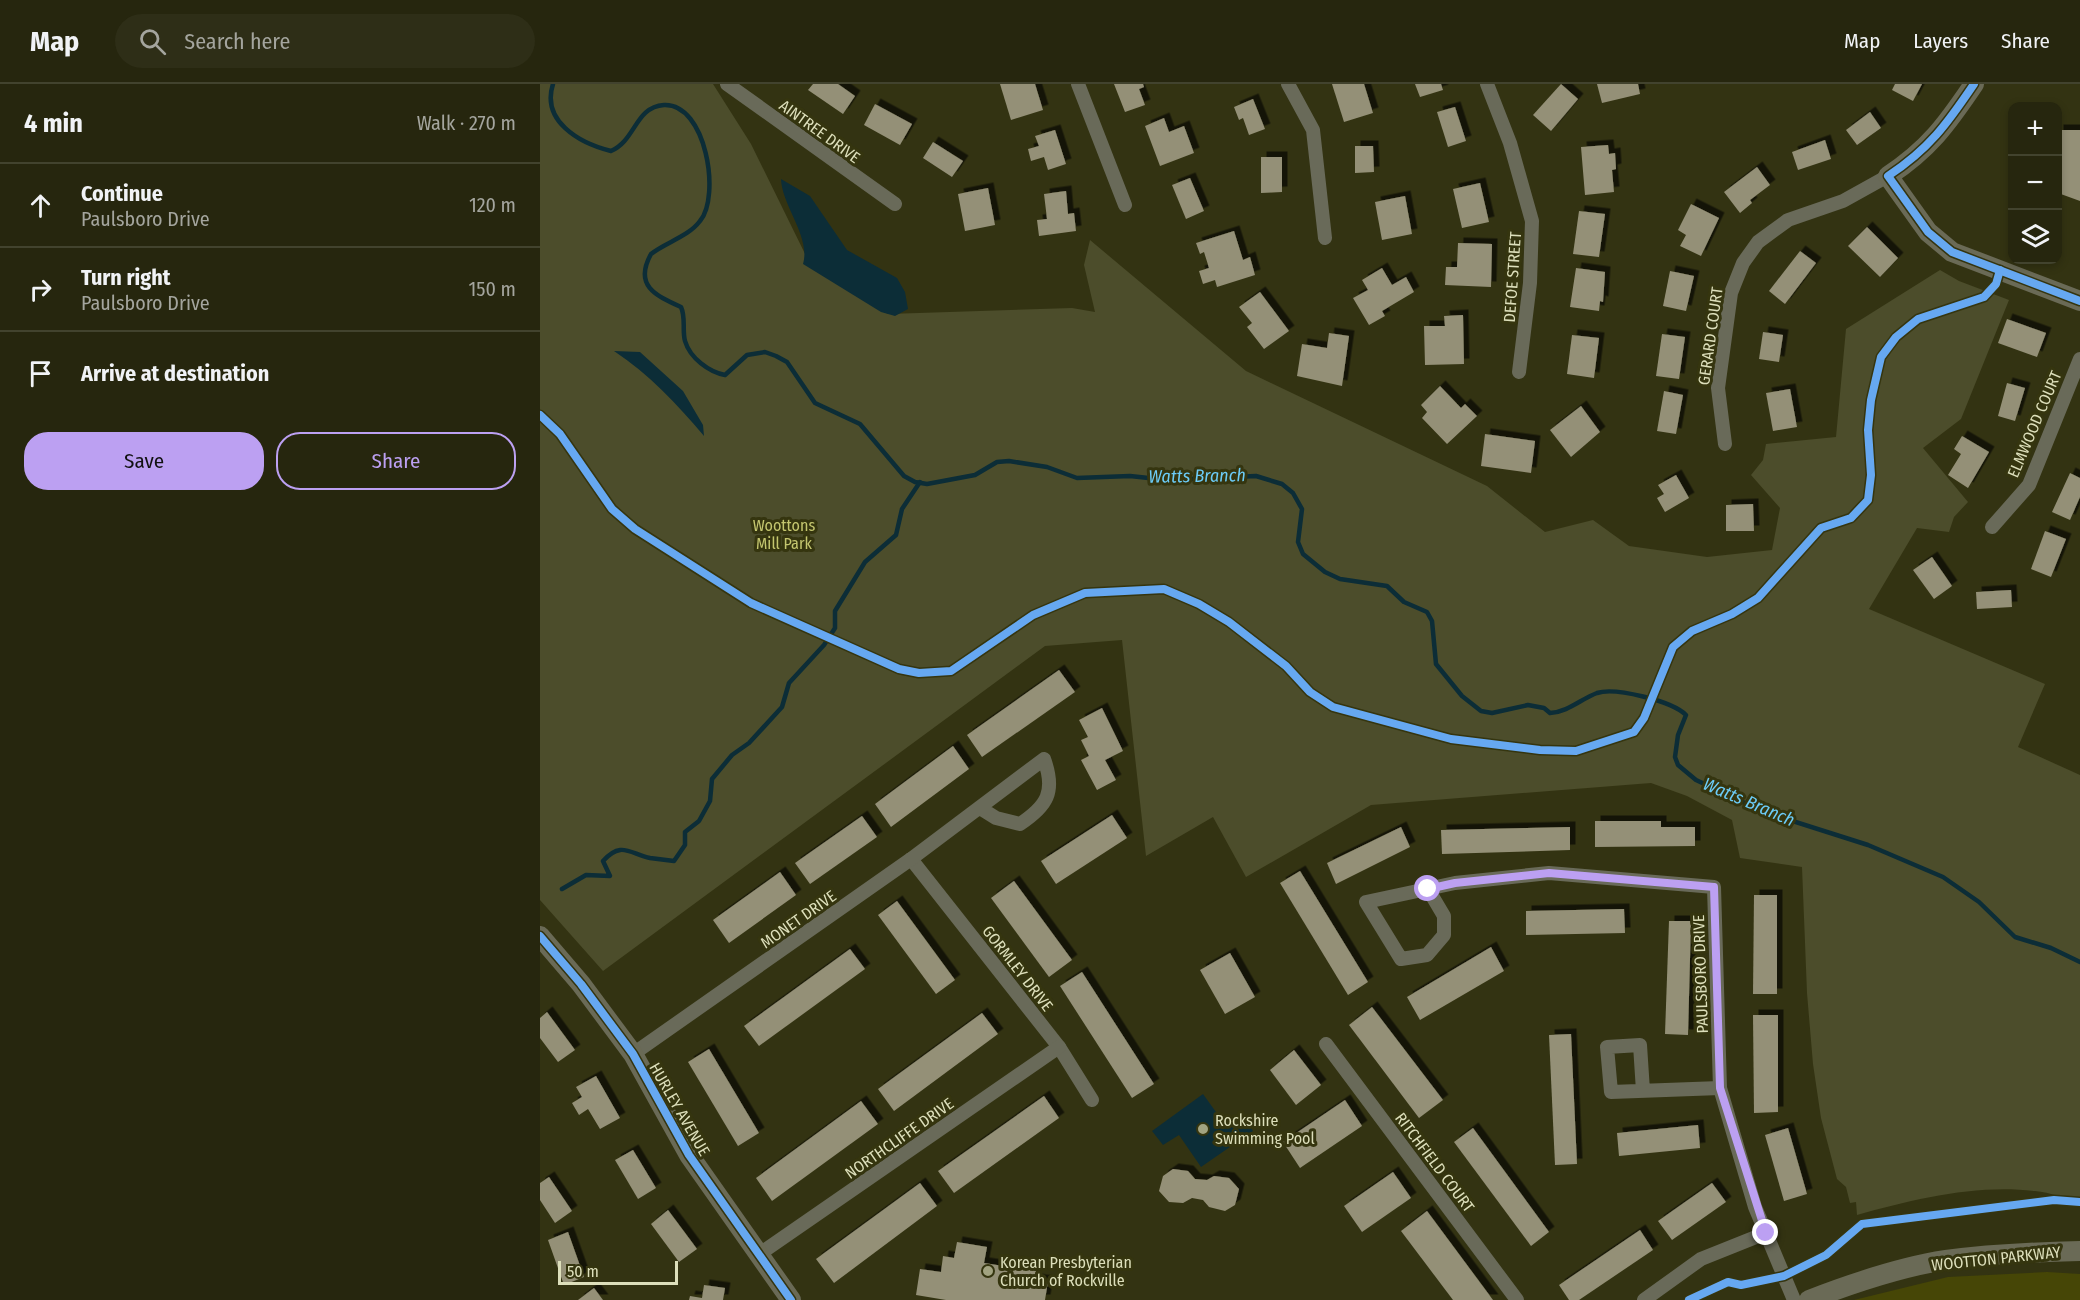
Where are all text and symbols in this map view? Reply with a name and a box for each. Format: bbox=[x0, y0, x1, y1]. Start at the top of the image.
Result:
search box bbox=[115, 14, 535, 68]
text: Map bbox=[30, 25, 79, 58]
icon: search bbox=[136, 25, 169, 58]
text: Search here bbox=[184, 28, 290, 55]
text: Map bbox=[1844, 28, 1880, 54]
text: Layers bbox=[1913, 28, 1968, 54]
text: Share bbox=[2001, 28, 2050, 54]
street label: AINTREE DRIVE bbox=[776, 96, 864, 167]
map controls bbox=[2008, 102, 2062, 264]
button: + bbox=[2008, 102, 2062, 156]
text: 4 min bbox=[24, 108, 83, 139]
text: Walk · 270 m bbox=[417, 111, 516, 135]
button: − bbox=[2008, 156, 2062, 210]
text: Continue bbox=[81, 180, 163, 207]
icon: ahead bbox=[24, 189, 57, 222]
text: 120 m bbox=[469, 193, 516, 217]
text: Paulsboro Drive bbox=[81, 207, 210, 231]
button: layers bbox=[2008, 210, 2062, 264]
street label: DEFOE STREET bbox=[1500, 230, 1525, 323]
text: Turn right bbox=[81, 264, 170, 291]
icon: right bbox=[24, 273, 57, 306]
text: 150 m bbox=[469, 277, 516, 301]
street label: GERARD COURT bbox=[1694, 285, 1727, 386]
text: Paulsboro Drive bbox=[81, 291, 210, 315]
icon: arrive bbox=[24, 357, 57, 390]
text: Arrive at destination bbox=[81, 360, 269, 387]
street label: ELMWOOD COURT bbox=[2003, 367, 2066, 480]
button: Save bbox=[24, 432, 264, 490]
button: Share bbox=[276, 432, 516, 490]
water label: Watts Branch bbox=[1148, 464, 1246, 488]
park label: Woottons Mill Park bbox=[753, 516, 815, 553]
water label: Watts Branch bbox=[1700, 773, 1798, 831]
route start bbox=[1414, 875, 1440, 901]
street label: MONET DRIVE bbox=[757, 887, 840, 952]
street label: PAULSBORO DRIVE bbox=[1689, 914, 1712, 1034]
street label: GORMLEY DRIVE bbox=[978, 922, 1057, 1015]
street label: HURLEY AVENUE bbox=[645, 1059, 714, 1159]
street label: NORTHCLIFFE DRIVE bbox=[841, 1094, 957, 1183]
street label: RITCHFIELD COURT bbox=[1391, 1109, 1479, 1216]
place label: Rockshire Swimming Pool bbox=[1215, 1111, 1315, 1148]
marker: Rockshire Swimming Pool bbox=[1196, 1122, 1210, 1136]
route end bbox=[1752, 1219, 1778, 1245]
street label: WOOTTON PARKWAY bbox=[1930, 1242, 2062, 1275]
place label: Korean Presbyterian Church of Rockville bbox=[1000, 1253, 1132, 1290]
scale bar bbox=[558, 1258, 678, 1286]
text: 50 m bbox=[567, 1262, 599, 1281]
marker: Korean Presbyterian Church of Rockville bbox=[981, 1264, 995, 1278]

